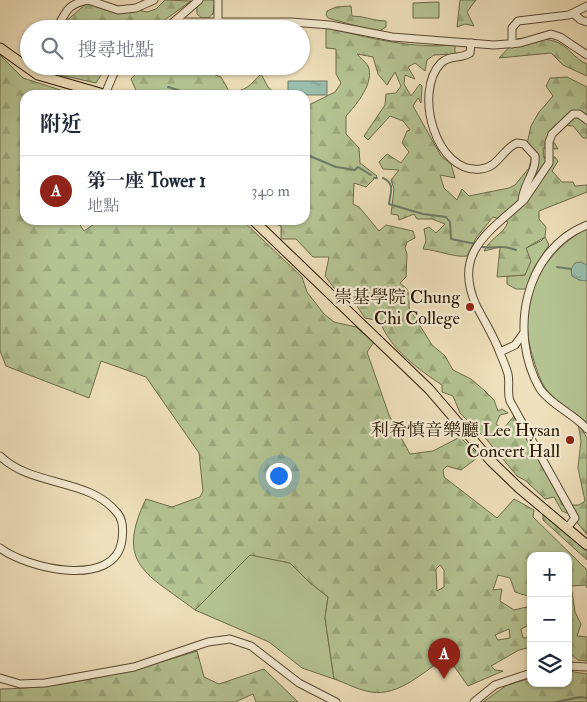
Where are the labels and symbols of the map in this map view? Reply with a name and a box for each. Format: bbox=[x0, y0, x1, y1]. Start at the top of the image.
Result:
place label: 崇基學院 Chung Chi College bbox=[334, 286, 461, 330]
marker: 崇基學院 Chung Chi College bbox=[464, 301, 476, 313]
place label: 利希慎音樂廳 Lee Hysan Concert Hall bbox=[371, 419, 560, 463]
marker: 利希慎音樂廳 Lee Hysan Concert Hall bbox=[564, 434, 576, 446]
your location bbox=[266, 463, 292, 489]
pin: A bbox=[428, 638, 460, 679]

